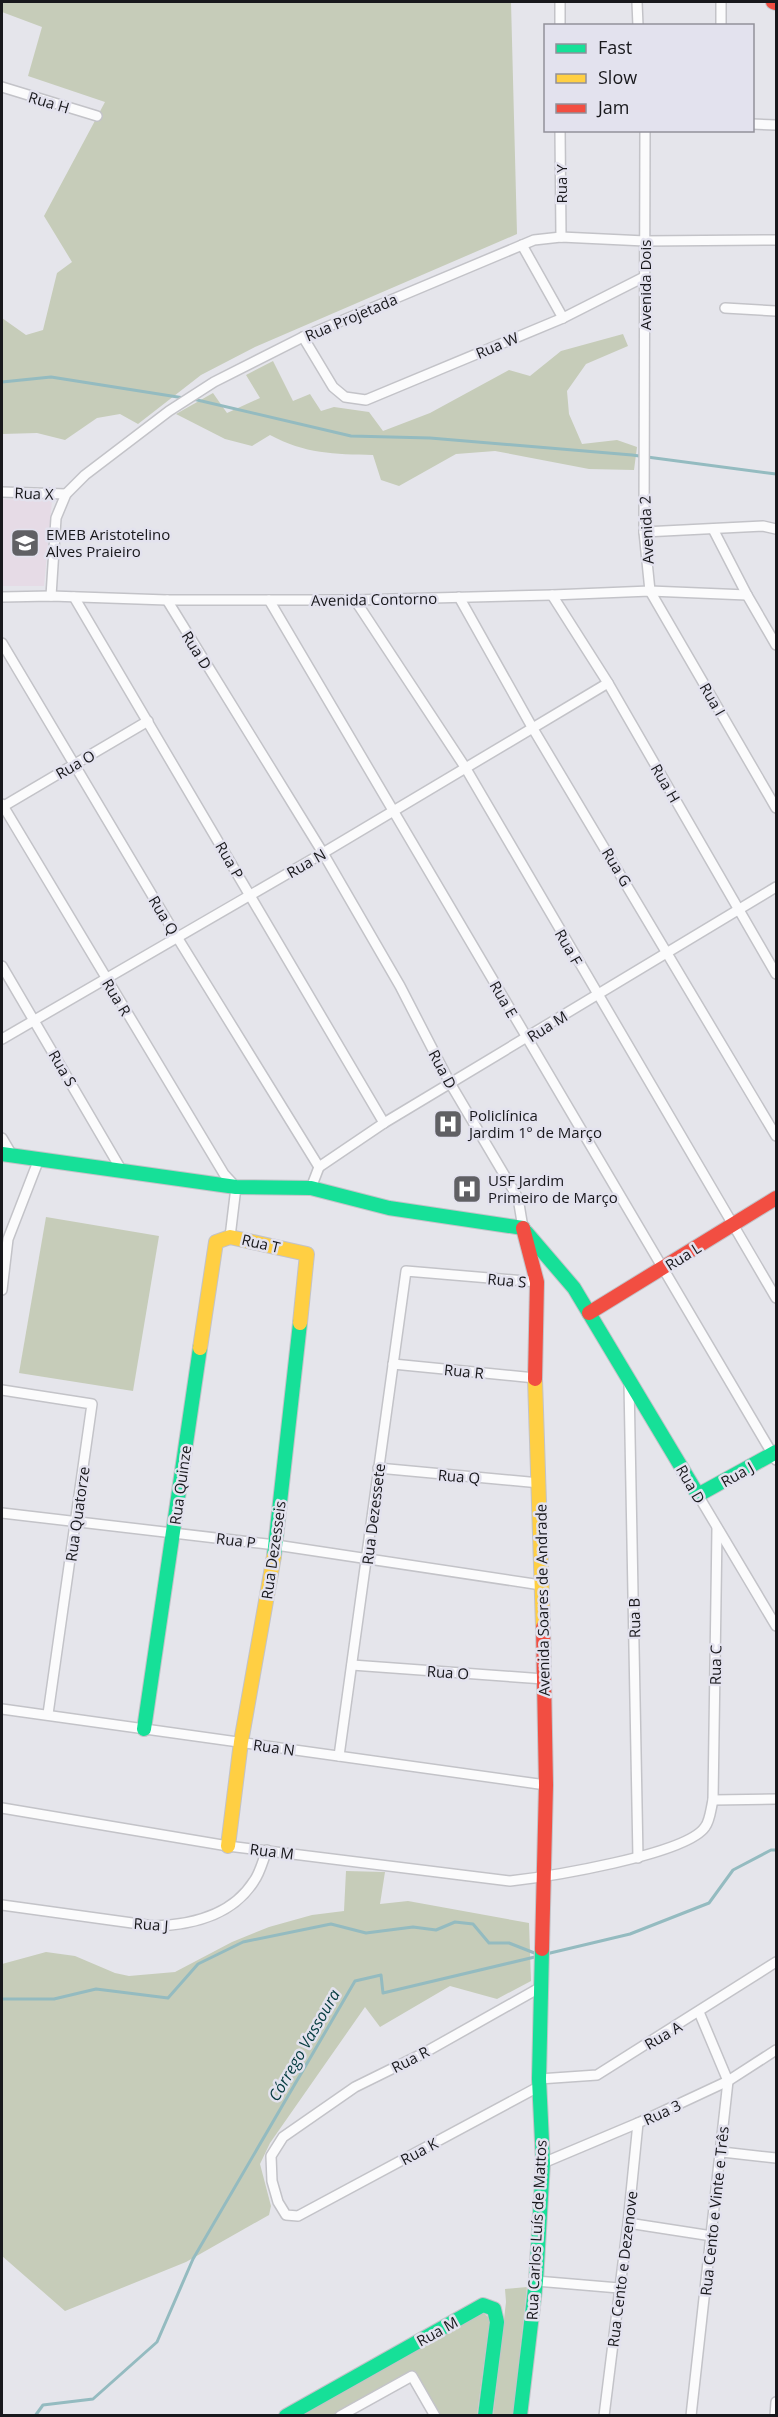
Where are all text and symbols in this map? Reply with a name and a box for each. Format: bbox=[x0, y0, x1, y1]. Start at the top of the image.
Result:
legend bbox=[544, 24, 754, 132]
text: Fast bbox=[598, 35, 632, 59]
text: Slow bbox=[598, 65, 637, 89]
street label: Rua H bbox=[26, 86, 72, 118]
text: Jam bbox=[596, 95, 630, 119]
street label: Rua Y bbox=[551, 164, 571, 204]
street label: Avenida Dois bbox=[635, 240, 655, 330]
street label: Rua Projetada bbox=[302, 289, 400, 345]
street label: Rua W bbox=[473, 327, 522, 363]
street label: Rua X bbox=[14, 482, 54, 504]
street label: Avenida 2 bbox=[634, 495, 658, 565]
place label: EMEB Aristotelino Alves Praieiro bbox=[46, 524, 170, 561]
school or university icon: EMEB Aristotelino Alves Praieiro bbox=[9, 527, 41, 559]
street label: Avenida Contorno bbox=[311, 588, 437, 610]
street label: Rua D bbox=[178, 627, 216, 673]
street label: Rua I bbox=[696, 679, 730, 719]
street label: Rua O bbox=[52, 745, 98, 783]
street label: Rua H bbox=[647, 760, 685, 806]
street label: Rua P bbox=[211, 838, 249, 882]
street label: Rua N bbox=[283, 844, 329, 882]
street label: Rua G bbox=[598, 844, 636, 890]
street label: Rua Q bbox=[145, 892, 183, 938]
street label: Rua F bbox=[551, 925, 587, 969]
street label: Rua R bbox=[98, 975, 136, 1020]
street label: Rua E bbox=[486, 977, 522, 1021]
street label: Rua M bbox=[523, 1006, 571, 1046]
street label: Rua S bbox=[45, 1046, 81, 1090]
street label: Rua D bbox=[424, 1046, 462, 1092]
place label: Policlínica Jardim 1º de Março bbox=[467, 1105, 602, 1142]
hospital icon: Policlínica Jardim 1º de Março bbox=[432, 1108, 464, 1140]
place label: USF Jardim Primeiro de Março bbox=[488, 1170, 618, 1207]
hospital icon: USF Jardim Primeiro de Março bbox=[451, 1173, 483, 1205]
street label: Rua T bbox=[240, 1229, 283, 1257]
street label: Rua L bbox=[661, 1237, 705, 1275]
street label: Rua S bbox=[487, 1268, 527, 1292]
street label: Rua R bbox=[443, 1359, 486, 1383]
street label: Rua Quinze bbox=[165, 1444, 195, 1526]
street label: Rua J bbox=[717, 1457, 757, 1491]
street label: Rua D bbox=[672, 1461, 710, 1507]
street label: Rua Dezessete bbox=[357, 1462, 389, 1566]
street label: Rua Q bbox=[437, 1464, 481, 1488]
street label: Rua Quatorze bbox=[60, 1465, 94, 1563]
street label: Rua Dezesseis bbox=[256, 1500, 290, 1600]
street label: Avenida Soares de Andrade bbox=[530, 1504, 554, 1696]
street label: Rua P bbox=[215, 1528, 257, 1552]
street label: Rua B bbox=[624, 1598, 644, 1638]
street label: Rua C bbox=[705, 1645, 725, 1685]
street label: Rua O bbox=[426, 1661, 470, 1683]
street label: Rua N bbox=[252, 1734, 296, 1760]
street label: Rua M bbox=[249, 1838, 295, 1864]
street label: Rua J bbox=[133, 1913, 169, 1935]
water label: Córrego Vassoura bbox=[263, 1985, 345, 2105]
street label: Rua A bbox=[641, 2016, 686, 2054]
street label: Rua R bbox=[388, 2041, 433, 2077]
street label: Rua 3 bbox=[640, 2095, 684, 2129]
street label: Rua Cento e Vinte e Três bbox=[695, 2125, 733, 2297]
street label: Rua K bbox=[397, 2132, 442, 2169]
street label: Rua Carlos Luís de Mattos bbox=[521, 2139, 551, 2321]
street label: Rua Cento e Dezenove bbox=[602, 2190, 642, 2348]
street label: Rua M bbox=[413, 2312, 461, 2350]

